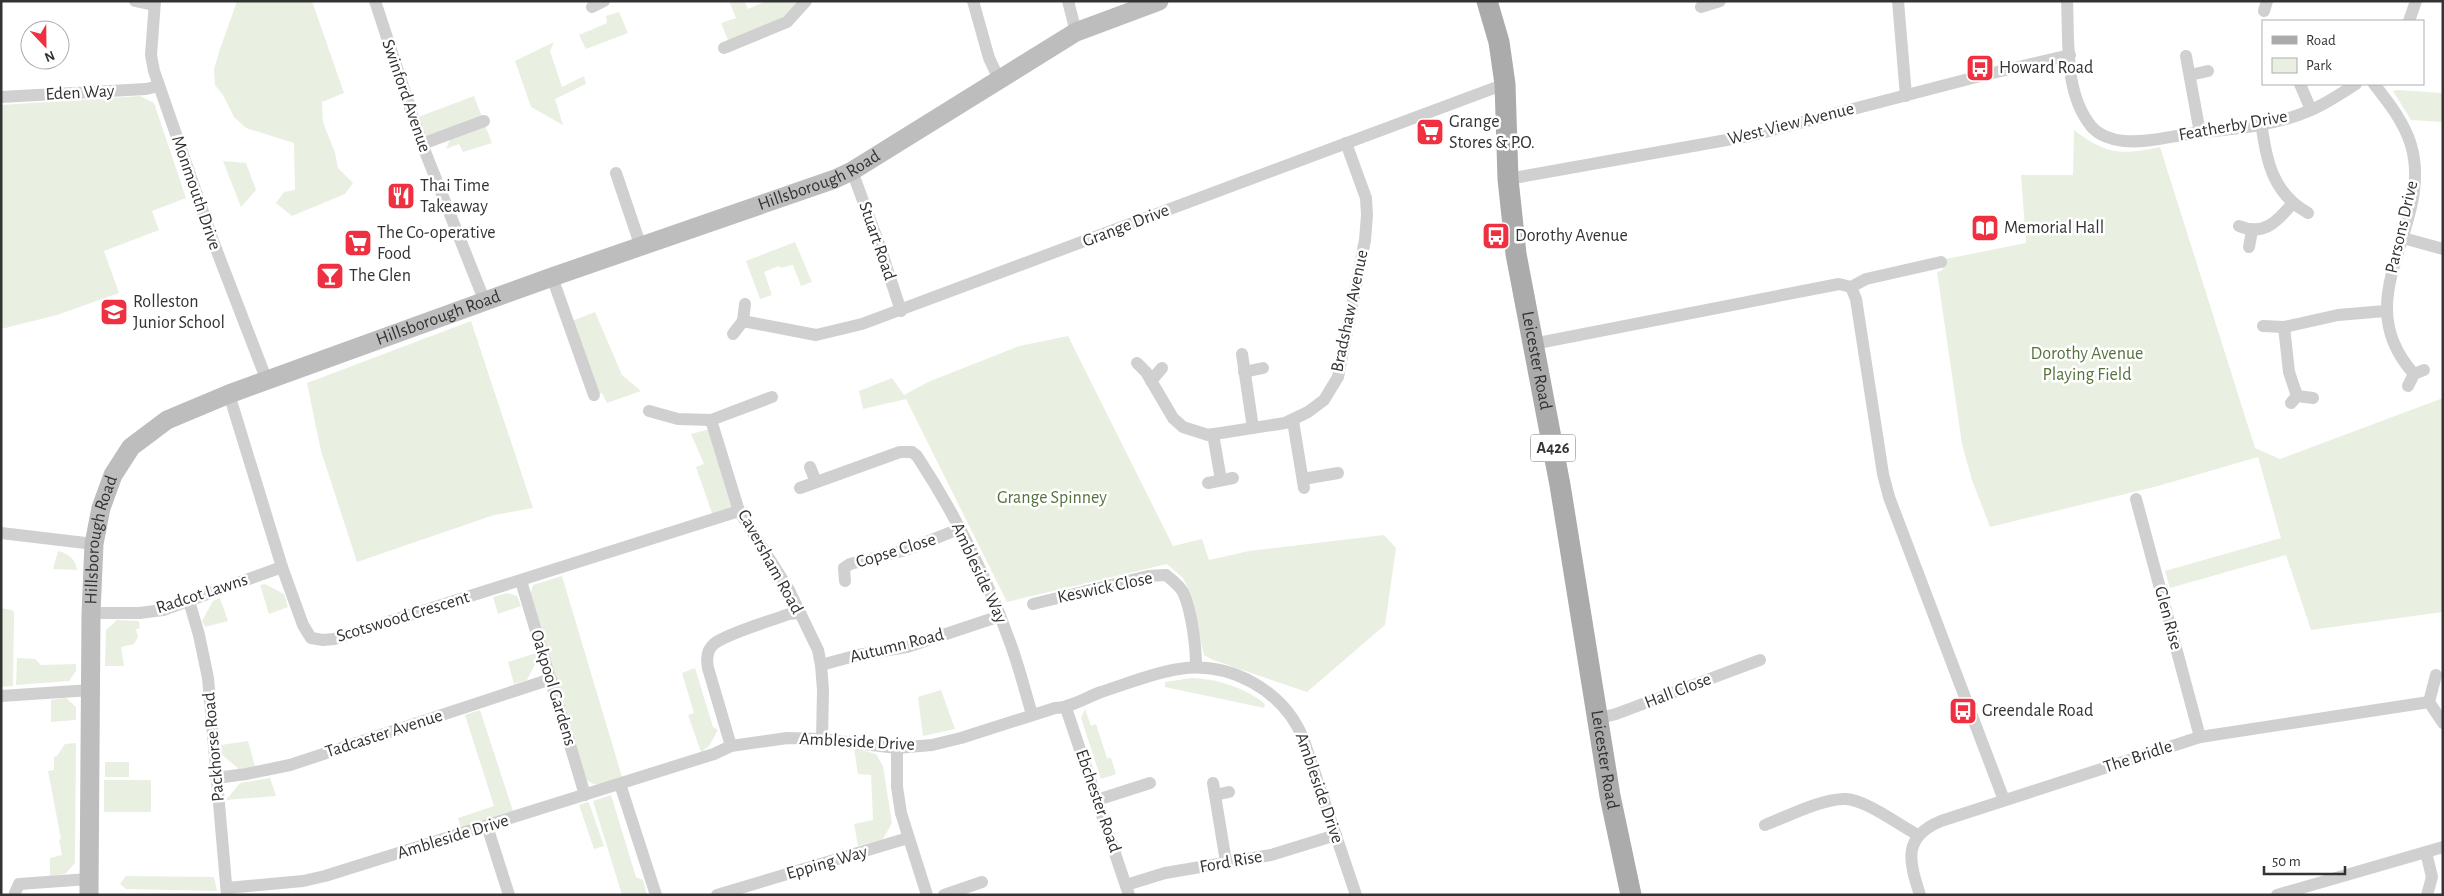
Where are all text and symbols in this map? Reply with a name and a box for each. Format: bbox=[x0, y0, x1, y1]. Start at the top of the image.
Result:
north arrow bbox=[20, 20, 70, 70]
legend bbox=[2262, 20, 2424, 85]
text: Road bbox=[2306, 33, 2336, 48]
street label: Swinford Avenue bbox=[378, 37, 434, 155]
text: N bbox=[42, 48, 57, 64]
bus stop icon: Howard Road bbox=[1965, 53, 1995, 83]
text: Park bbox=[2306, 58, 2332, 73]
place label: Howard Road bbox=[1999, 59, 2093, 77]
street label: Eden Way bbox=[45, 82, 115, 104]
street label: West View Avenue bbox=[1726, 100, 1856, 148]
street label: Featherby Drive bbox=[2177, 108, 2289, 144]
place label: Grange Stores & P.O. bbox=[1449, 113, 1535, 152]
supermarket icon: Grange Stores & P.O. bbox=[1415, 117, 1445, 147]
street label: Monmouth Drive bbox=[168, 134, 224, 252]
street label: Hillsborough Road bbox=[756, 147, 883, 214]
place label: Thai Time Takeaway bbox=[420, 177, 490, 216]
street label: Parsons Drive bbox=[2383, 179, 2421, 275]
restaurant icon: Thai Time Takeaway bbox=[386, 181, 416, 211]
street label: Stuart Road bbox=[855, 199, 899, 283]
street label: Grange Drive bbox=[1080, 201, 1172, 251]
library icon: Memorial Hall bbox=[1970, 213, 2000, 243]
place label: Memorial Hall bbox=[2004, 219, 2104, 237]
bus stop icon: Dorothy Avenue bbox=[1481, 221, 1511, 251]
place label: The Co-operative Food bbox=[377, 224, 496, 263]
place label: Dorothy Avenue bbox=[1515, 227, 1628, 245]
supermarket icon: The Co-operative Food bbox=[343, 228, 373, 258]
street label: Bradshaw Avenue bbox=[1328, 248, 1372, 374]
bar icon: The Glen bbox=[315, 261, 345, 291]
place label: The Glen bbox=[349, 267, 411, 285]
street label: Hillsborough Road bbox=[374, 287, 503, 349]
place label: Rolleston Junior School bbox=[133, 293, 225, 332]
school or university icon: Rolleston Junior School bbox=[99, 297, 129, 327]
street label: Leicester Road bbox=[1518, 310, 1555, 411]
park label: Dorothy Avenue Playing Field bbox=[2031, 345, 2143, 384]
road number: A426 bbox=[1530, 434, 1576, 462]
street label: Hillsborough Road bbox=[82, 473, 121, 605]
park label: Grange Spinney bbox=[997, 489, 1107, 507]
street label: Caversham Road bbox=[734, 507, 806, 617]
street label: Ambleside Way bbox=[948, 520, 1010, 627]
street label: Copse Close bbox=[854, 530, 938, 572]
street label: Keswick Close bbox=[1056, 569, 1154, 607]
street label: Radcot Lawns bbox=[154, 571, 250, 617]
street label: Glen Rise bbox=[2151, 584, 2185, 652]
street label: Scotswood Crescent bbox=[334, 588, 472, 646]
street label: Autumn Road bbox=[848, 626, 946, 666]
street label: Oakpool Gardens bbox=[527, 628, 579, 748]
street label: Hall Close bbox=[1642, 670, 1714, 712]
street label: Packhorse Road bbox=[200, 691, 228, 803]
bus stop icon: Greendale Road bbox=[1948, 696, 1978, 726]
place label: Greendale Road bbox=[1982, 702, 2093, 720]
street label: Tadcaster Avenue bbox=[323, 707, 445, 761]
street label: Leicester Road bbox=[1587, 709, 1622, 811]
street label: Ambleside Drive bbox=[799, 730, 915, 754]
street label: Ambleside Drive bbox=[1292, 730, 1346, 846]
street label: The Bridle bbox=[2101, 737, 2175, 777]
street label: Ebchester Road bbox=[1072, 747, 1124, 855]
street label: Ambleside Drive bbox=[395, 811, 511, 863]
street label: Epping Way bbox=[785, 843, 870, 883]
scale bar bbox=[2264, 844, 2345, 876]
street label: Ford Rise bbox=[1198, 848, 1264, 876]
text: 50 m bbox=[2272, 854, 2301, 869]

